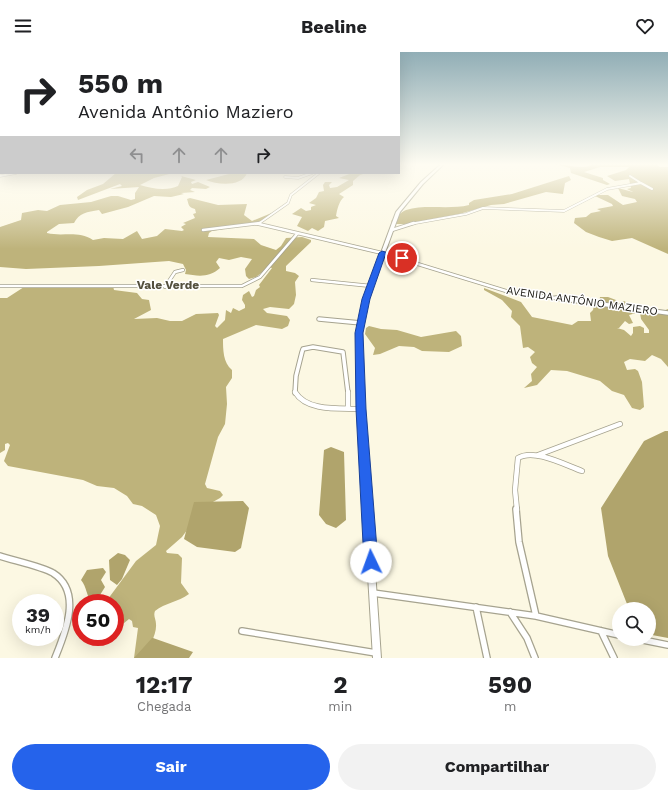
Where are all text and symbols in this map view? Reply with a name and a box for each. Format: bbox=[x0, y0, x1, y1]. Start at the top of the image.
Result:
icon: menu bbox=[12, 15, 34, 37]
icon: heart bbox=[634, 15, 656, 37]
text: Beeline bbox=[301, 16, 367, 37]
text: 550 m bbox=[78, 67, 163, 100]
icon: right bbox=[12, 68, 64, 120]
text: Avenida Antônio Maziero bbox=[78, 101, 294, 122]
icon: left bbox=[126, 144, 148, 166]
icon: ahead bbox=[168, 144, 190, 166]
icon: ahead bbox=[210, 144, 232, 166]
icon: right bbox=[252, 144, 274, 166]
pin bbox=[385, 241, 419, 275]
icon: arrive bbox=[391, 247, 413, 269]
district label: Vale Verde bbox=[137, 278, 199, 292]
street label: AVENIDA ANTÔNIO MAZIERO bbox=[506, 283, 659, 318]
position arrow bbox=[350, 541, 392, 583]
speed limit sign: 50 bbox=[72, 594, 124, 646]
map controls bbox=[612, 602, 656, 646]
button: search bbox=[612, 602, 656, 646]
text: 39 bbox=[26, 603, 50, 627]
text: km/h bbox=[25, 624, 51, 635]
text: 12:17 bbox=[136, 671, 193, 699]
text: 2 bbox=[333, 671, 347, 699]
text: 590 bbox=[488, 671, 532, 699]
text: Chegada bbox=[137, 699, 191, 714]
text: min bbox=[328, 699, 352, 714]
text: m bbox=[504, 699, 516, 714]
button: Sair bbox=[12, 744, 330, 790]
button: Compartilhar bbox=[338, 744, 656, 790]

